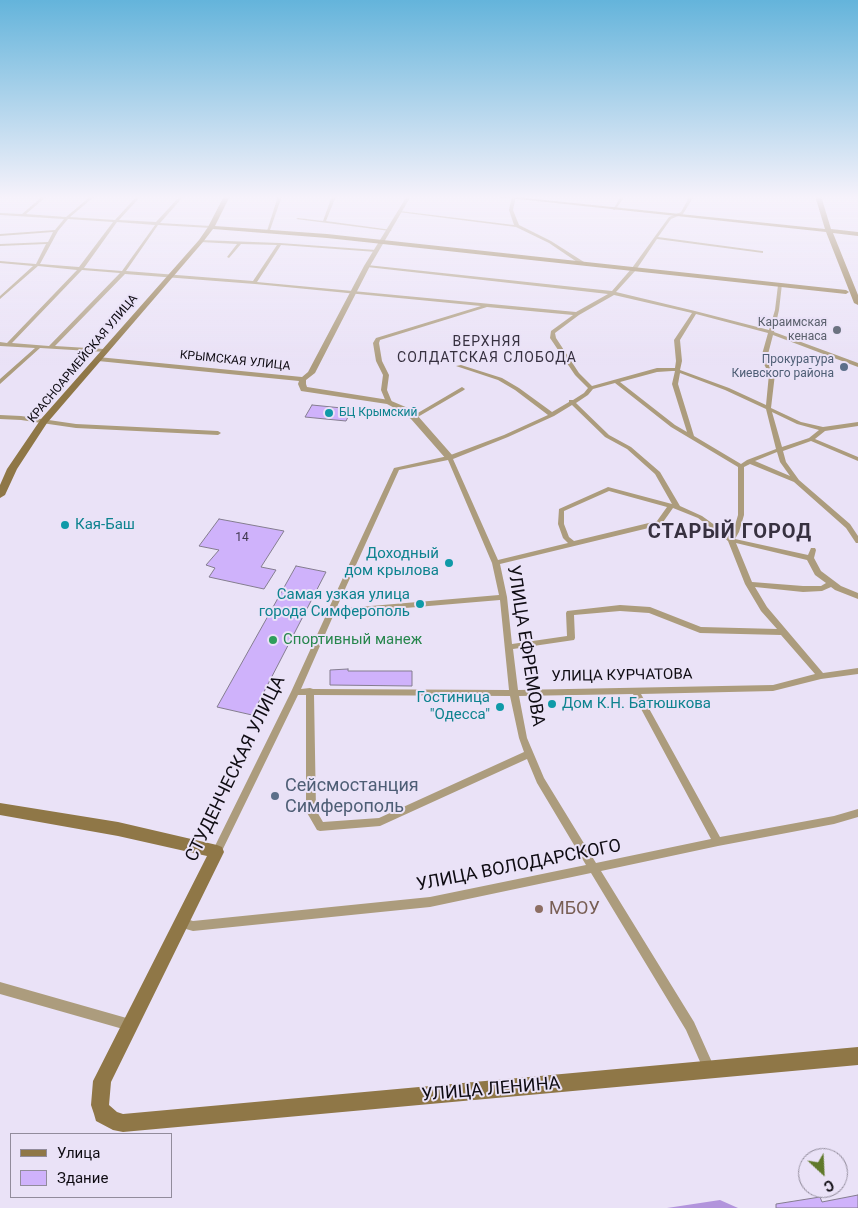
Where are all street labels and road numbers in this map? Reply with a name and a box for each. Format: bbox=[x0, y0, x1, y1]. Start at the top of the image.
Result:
street label: КРАСНОАРМЕЙСКАЯ УЛИЦА bbox=[25, 292, 141, 426]
street label: КРЫМСКАЯ УЛИЦА bbox=[179, 348, 291, 374]
street label: УЛИЦА ЕФРЕМОВА bbox=[502, 564, 548, 728]
street label: УЛИЦА КУРЧАТОВА bbox=[551, 666, 693, 686]
street label: СТУДЕНЧЕСКАЯ УЛИЦА bbox=[182, 673, 290, 865]
street label: УЛИЦА ВОЛОДАРСКОГО bbox=[415, 836, 623, 896]
street label: УЛИЦА ЛЕНИНА bbox=[421, 1073, 561, 1107]

